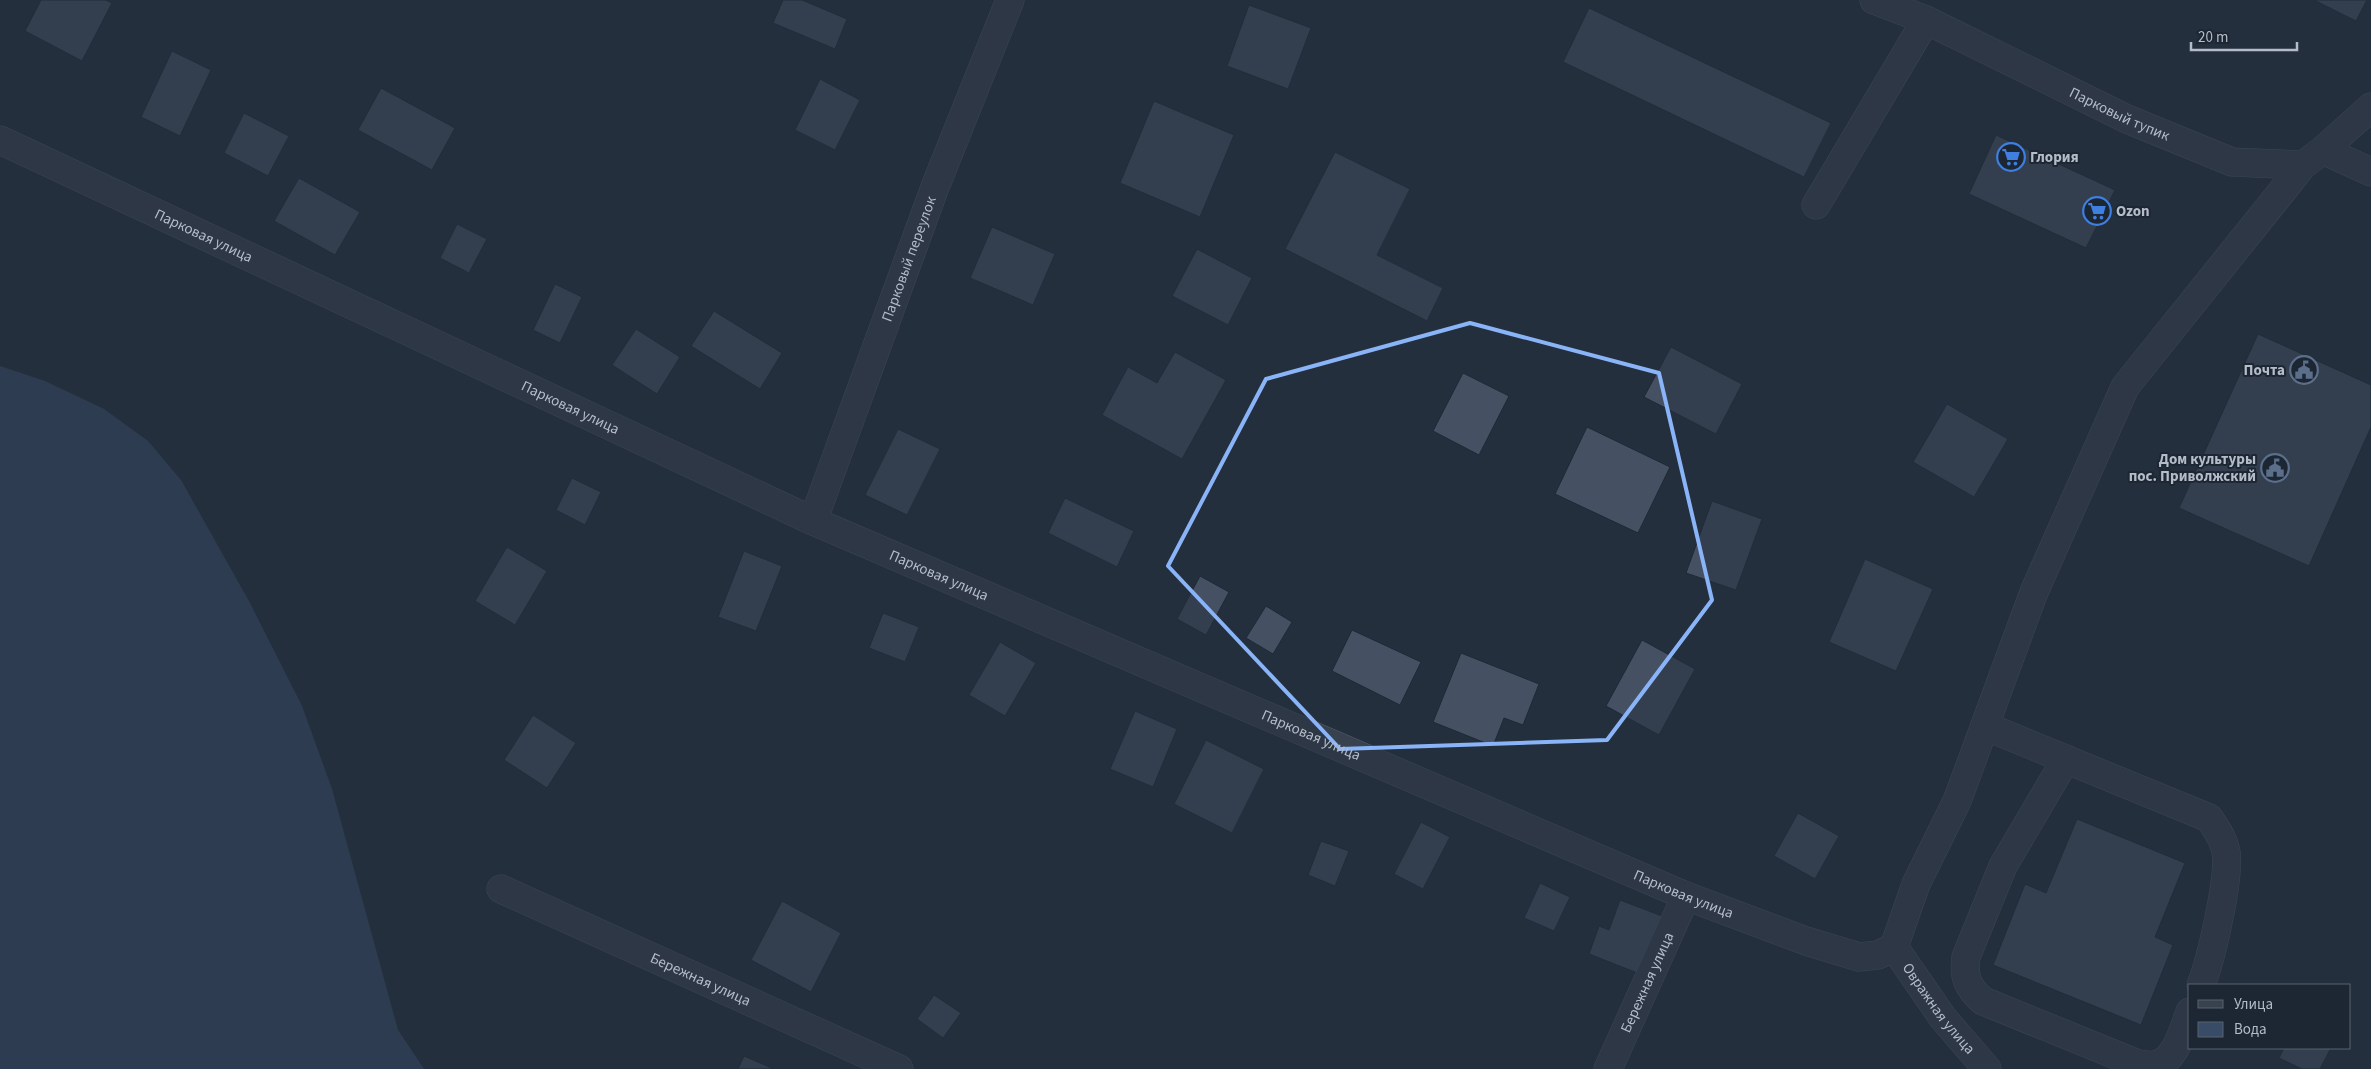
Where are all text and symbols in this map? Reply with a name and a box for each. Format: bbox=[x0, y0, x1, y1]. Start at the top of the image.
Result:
scale bar bbox=[2191, 20, 2297, 52]
text: 20 m bbox=[2198, 27, 2228, 48]
street label: Парковый тупик bbox=[2066, 82, 2173, 147]
supermarket icon: Глория bbox=[1996, 142, 2026, 172]
place label: Глория bbox=[2030, 147, 2079, 168]
street label: Парковый переулок bbox=[877, 193, 942, 325]
supermarket icon: Ozon bbox=[2082, 196, 2112, 226]
place label: Ozon bbox=[2116, 201, 2150, 222]
street label: Парковая улица bbox=[151, 204, 256, 268]
public building icon: Почта bbox=[2289, 355, 2319, 385]
place label: Почта bbox=[2243, 360, 2285, 381]
street label: Парковая улица bbox=[518, 376, 623, 440]
place label: Дом культуры пос. Приволжский bbox=[2129, 449, 2256, 487]
public building icon: Дом культуры пос. Приволжский bbox=[2260, 453, 2290, 483]
street label: Парковая улица bbox=[886, 545, 992, 606]
street label: Парковая улица bbox=[1258, 705, 1364, 766]
street label: Парковая улица bbox=[1630, 865, 1736, 924]
street label: Бережная улица bbox=[1616, 929, 1679, 1036]
street label: Бережная улица bbox=[647, 948, 754, 1012]
street label: Овражная улица bbox=[1897, 959, 1980, 1059]
legend bbox=[2188, 984, 2351, 1049]
text: Улица bbox=[2234, 994, 2273, 1015]
text: Вода bbox=[2234, 1019, 2267, 1040]

